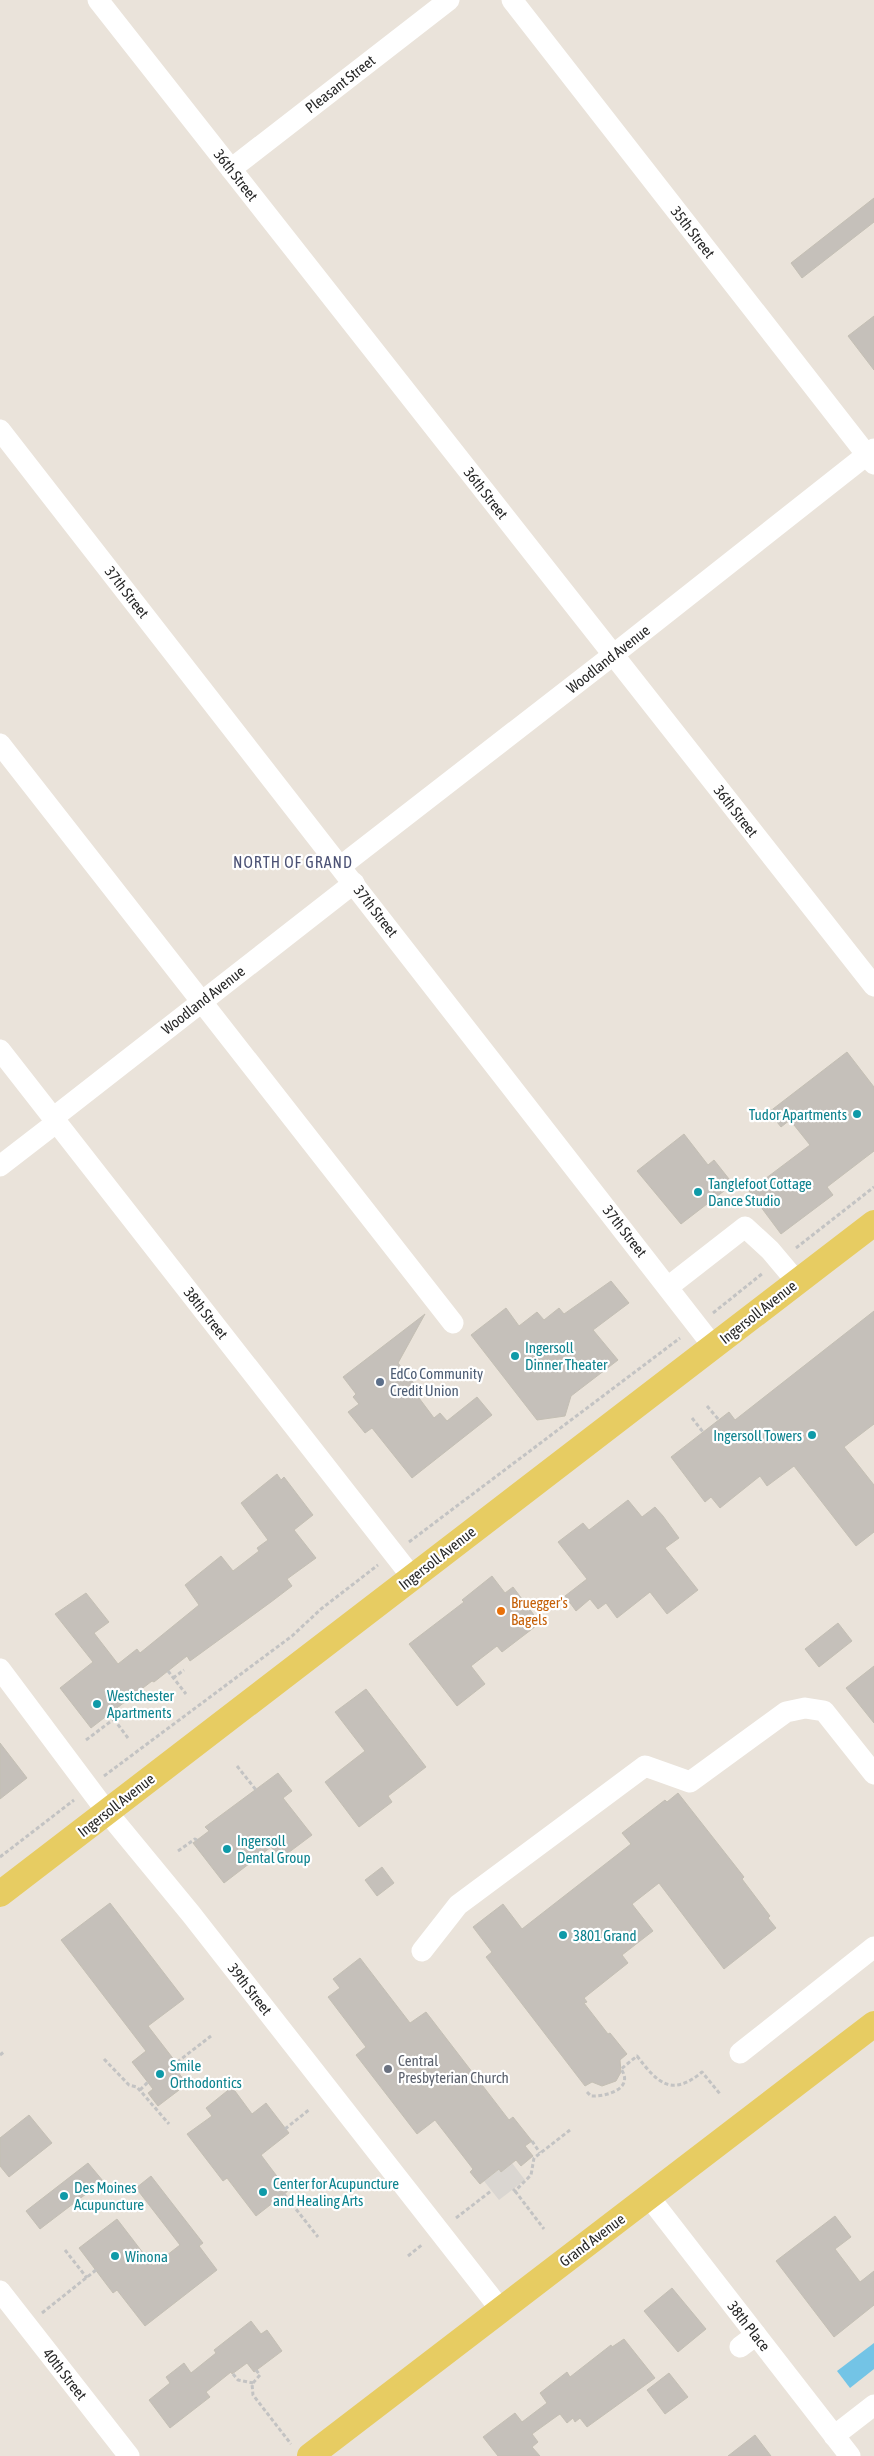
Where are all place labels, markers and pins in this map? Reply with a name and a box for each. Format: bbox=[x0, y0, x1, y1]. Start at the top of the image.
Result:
place label: Tudor Apartments bbox=[749, 1106, 847, 1123]
marker: Tudor Apartments bbox=[851, 1108, 863, 1120]
place label: Tanglefoot Cottage Dance Studio bbox=[708, 1175, 812, 1209]
marker: Tanglefoot Cottage Dance Studio bbox=[692, 1186, 704, 1198]
place label: Ingersoll Dinner Theater bbox=[525, 1339, 608, 1373]
marker: Ingersoll Dinner Theater bbox=[509, 1350, 521, 1362]
place label: EdCo Community Credit Union bbox=[390, 1365, 483, 1399]
marker: EdCo Community Credit Union bbox=[374, 1376, 386, 1388]
place label: Ingersoll Towers bbox=[713, 1427, 802, 1444]
marker: Ingersoll Towers bbox=[806, 1429, 818, 1441]
place label: Bruegger's Bagels bbox=[511, 1594, 568, 1628]
marker: Bruegger's Bagels bbox=[495, 1605, 507, 1617]
place label: Westchester Apartments bbox=[107, 1687, 175, 1721]
marker: Westchester Apartments bbox=[91, 1698, 103, 1710]
place label: Ingersoll Dental Group bbox=[237, 1832, 311, 1866]
marker: Ingersoll Dental Group bbox=[221, 1843, 233, 1855]
place label: 3801 Grand bbox=[573, 1927, 637, 1944]
marker: 3801 Grand bbox=[557, 1929, 569, 1941]
place label: Central Presbyterian Church bbox=[398, 2052, 509, 2086]
place label: Smile Orthodontics bbox=[170, 2057, 242, 2091]
marker: Central Presbyterian Church bbox=[382, 2063, 394, 2075]
marker: Smile Orthodontics bbox=[154, 2068, 166, 2080]
place label: Center for Acupuncture and Healing Arts bbox=[273, 2175, 399, 2209]
place label: Des Moines Acupuncture bbox=[74, 2179, 144, 2213]
marker: Center for Acupuncture and Healing Arts bbox=[257, 2186, 269, 2198]
marker: Des Moines Acupuncture bbox=[58, 2190, 70, 2202]
place label: Winona bbox=[125, 2248, 168, 2265]
marker: Winona bbox=[109, 2250, 121, 2262]

